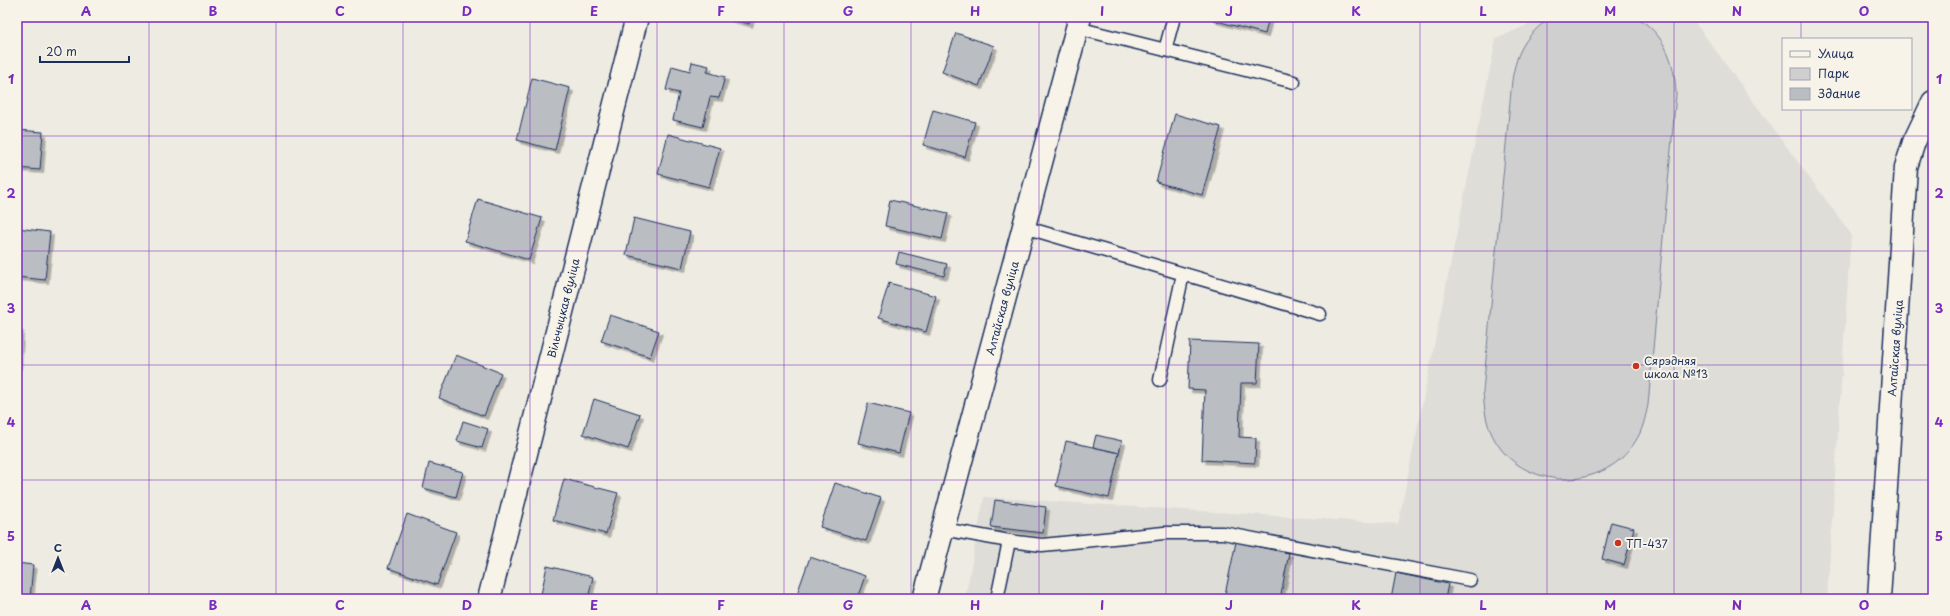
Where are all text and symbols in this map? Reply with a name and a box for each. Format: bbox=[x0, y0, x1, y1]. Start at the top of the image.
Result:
text: A bbox=[81, 1, 91, 20]
text: B bbox=[209, 1, 218, 20]
text: C bbox=[335, 1, 345, 20]
text: D bbox=[462, 1, 472, 20]
text: E bbox=[590, 1, 598, 20]
text: F bbox=[717, 1, 725, 20]
text: G bbox=[843, 1, 853, 20]
text: H bbox=[970, 1, 980, 20]
text: I bbox=[1100, 1, 1104, 20]
text: J bbox=[1225, 1, 1233, 20]
text: K bbox=[1351, 1, 1361, 20]
text: L bbox=[1479, 1, 1487, 20]
text: M bbox=[1604, 1, 1616, 20]
text: N bbox=[1732, 1, 1742, 20]
text: O bbox=[1859, 1, 1869, 20]
scale bar bbox=[40, 38, 129, 64]
legend bbox=[1782, 38, 1912, 110]
text: 20 m bbox=[46, 42, 77, 60]
text: Улица bbox=[1818, 44, 1854, 62]
text: Парк bbox=[1818, 64, 1850, 82]
text: 1 bbox=[8, 69, 14, 88]
text: 1 bbox=[1936, 69, 1942, 88]
text: Здание bbox=[1818, 84, 1860, 102]
text: 2 bbox=[6, 183, 16, 202]
text: 2 bbox=[1934, 183, 1944, 202]
street label: Вільчыцкая вуліца bbox=[542, 256, 584, 360]
street label: Алтайская вуліца bbox=[981, 259, 1023, 357]
text: 3 bbox=[7, 298, 16, 317]
text: 3 bbox=[1935, 298, 1944, 317]
street label: Алтайская вуліца bbox=[1883, 299, 1907, 397]
place label: Сярэдняя школа №13 bbox=[1644, 352, 1708, 382]
marker: Сярэдняя школа №13 bbox=[1631, 361, 1641, 371]
text: 4 bbox=[7, 412, 16, 431]
text: 4 bbox=[1935, 412, 1944, 431]
text: 5 bbox=[7, 526, 15, 545]
text: 5 bbox=[1935, 526, 1943, 545]
place label: ТП-437 bbox=[1626, 535, 1668, 552]
north arrow bbox=[38, 538, 78, 578]
marker: ТП-437 bbox=[1613, 538, 1623, 548]
text: С bbox=[54, 539, 62, 556]
text: A bbox=[81, 595, 91, 614]
text: B bbox=[209, 595, 218, 614]
text: C bbox=[335, 595, 345, 614]
text: D bbox=[462, 595, 472, 614]
text: E bbox=[590, 595, 598, 614]
text: F bbox=[717, 595, 725, 614]
text: G bbox=[843, 595, 853, 614]
text: H bbox=[970, 595, 980, 614]
text: I bbox=[1100, 595, 1104, 614]
text: J bbox=[1225, 595, 1233, 614]
text: K bbox=[1351, 595, 1361, 614]
text: L bbox=[1479, 595, 1487, 614]
text: M bbox=[1604, 595, 1616, 614]
text: N bbox=[1732, 595, 1742, 614]
text: O bbox=[1859, 595, 1869, 614]

